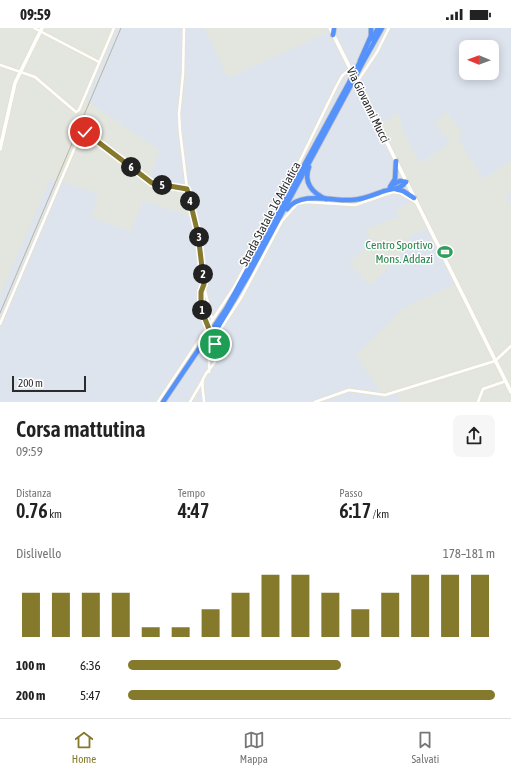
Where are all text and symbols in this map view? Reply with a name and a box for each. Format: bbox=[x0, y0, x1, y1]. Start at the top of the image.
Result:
text: 09:59 bbox=[20, 6, 51, 23]
north arrow bbox=[459, 40, 499, 80]
map controls bbox=[459, 40, 499, 80]
street label: Via Giovanni Mucci bbox=[344, 65, 392, 145]
pin bbox=[68, 115, 102, 149]
icon: check bbox=[74, 121, 96, 143]
pin: 6 bbox=[121, 157, 141, 177]
street label: Strada Statale 16 Adriatica bbox=[237, 159, 303, 269]
text: 6 bbox=[128, 161, 134, 173]
pin: 5 bbox=[152, 175, 172, 195]
text: 5 bbox=[159, 179, 165, 191]
pin: 4 bbox=[180, 191, 200, 211]
text: 4 bbox=[187, 195, 193, 207]
pin: 3 bbox=[189, 227, 209, 247]
text: 3 bbox=[196, 231, 202, 243]
place label: Centro Sportivo Mons. Addazi bbox=[366, 238, 433, 266]
sports icon: Centro Sportivo Mons. Addazi bbox=[436, 243, 454, 261]
pin: 2 bbox=[193, 264, 213, 284]
text: 2 bbox=[200, 268, 206, 280]
pin: 1 bbox=[192, 300, 212, 320]
text: 1 bbox=[199, 304, 205, 316]
pin bbox=[198, 327, 232, 361]
icon: arrive bbox=[204, 333, 226, 355]
scale bar bbox=[12, 374, 86, 393]
text: 200 m bbox=[18, 377, 43, 389]
button: share bbox=[453, 415, 495, 457]
text: Corsa mattutina bbox=[16, 416, 145, 442]
text: 09:59 bbox=[16, 444, 43, 459]
text: Distanza bbox=[16, 487, 51, 499]
text: Tempo bbox=[178, 487, 205, 499]
text: Passo bbox=[339, 487, 363, 499]
text: 0.76 bbox=[16, 499, 48, 522]
text: 4:47 bbox=[178, 499, 209, 522]
text: 6:17 bbox=[339, 499, 371, 522]
text: km bbox=[48, 508, 62, 520]
text: /km bbox=[371, 508, 389, 520]
text: Dislivello bbox=[16, 546, 61, 561]
text: 178–181 m bbox=[443, 546, 495, 561]
text: 100 m bbox=[16, 658, 45, 673]
text: 6:36 bbox=[80, 658, 101, 673]
text: 200 m bbox=[16, 688, 45, 703]
text: 5:47 bbox=[80, 688, 101, 703]
tab: Home bbox=[72, 729, 96, 765]
tab: Mappa bbox=[240, 729, 268, 765]
tab: Salvati bbox=[411, 729, 439, 765]

